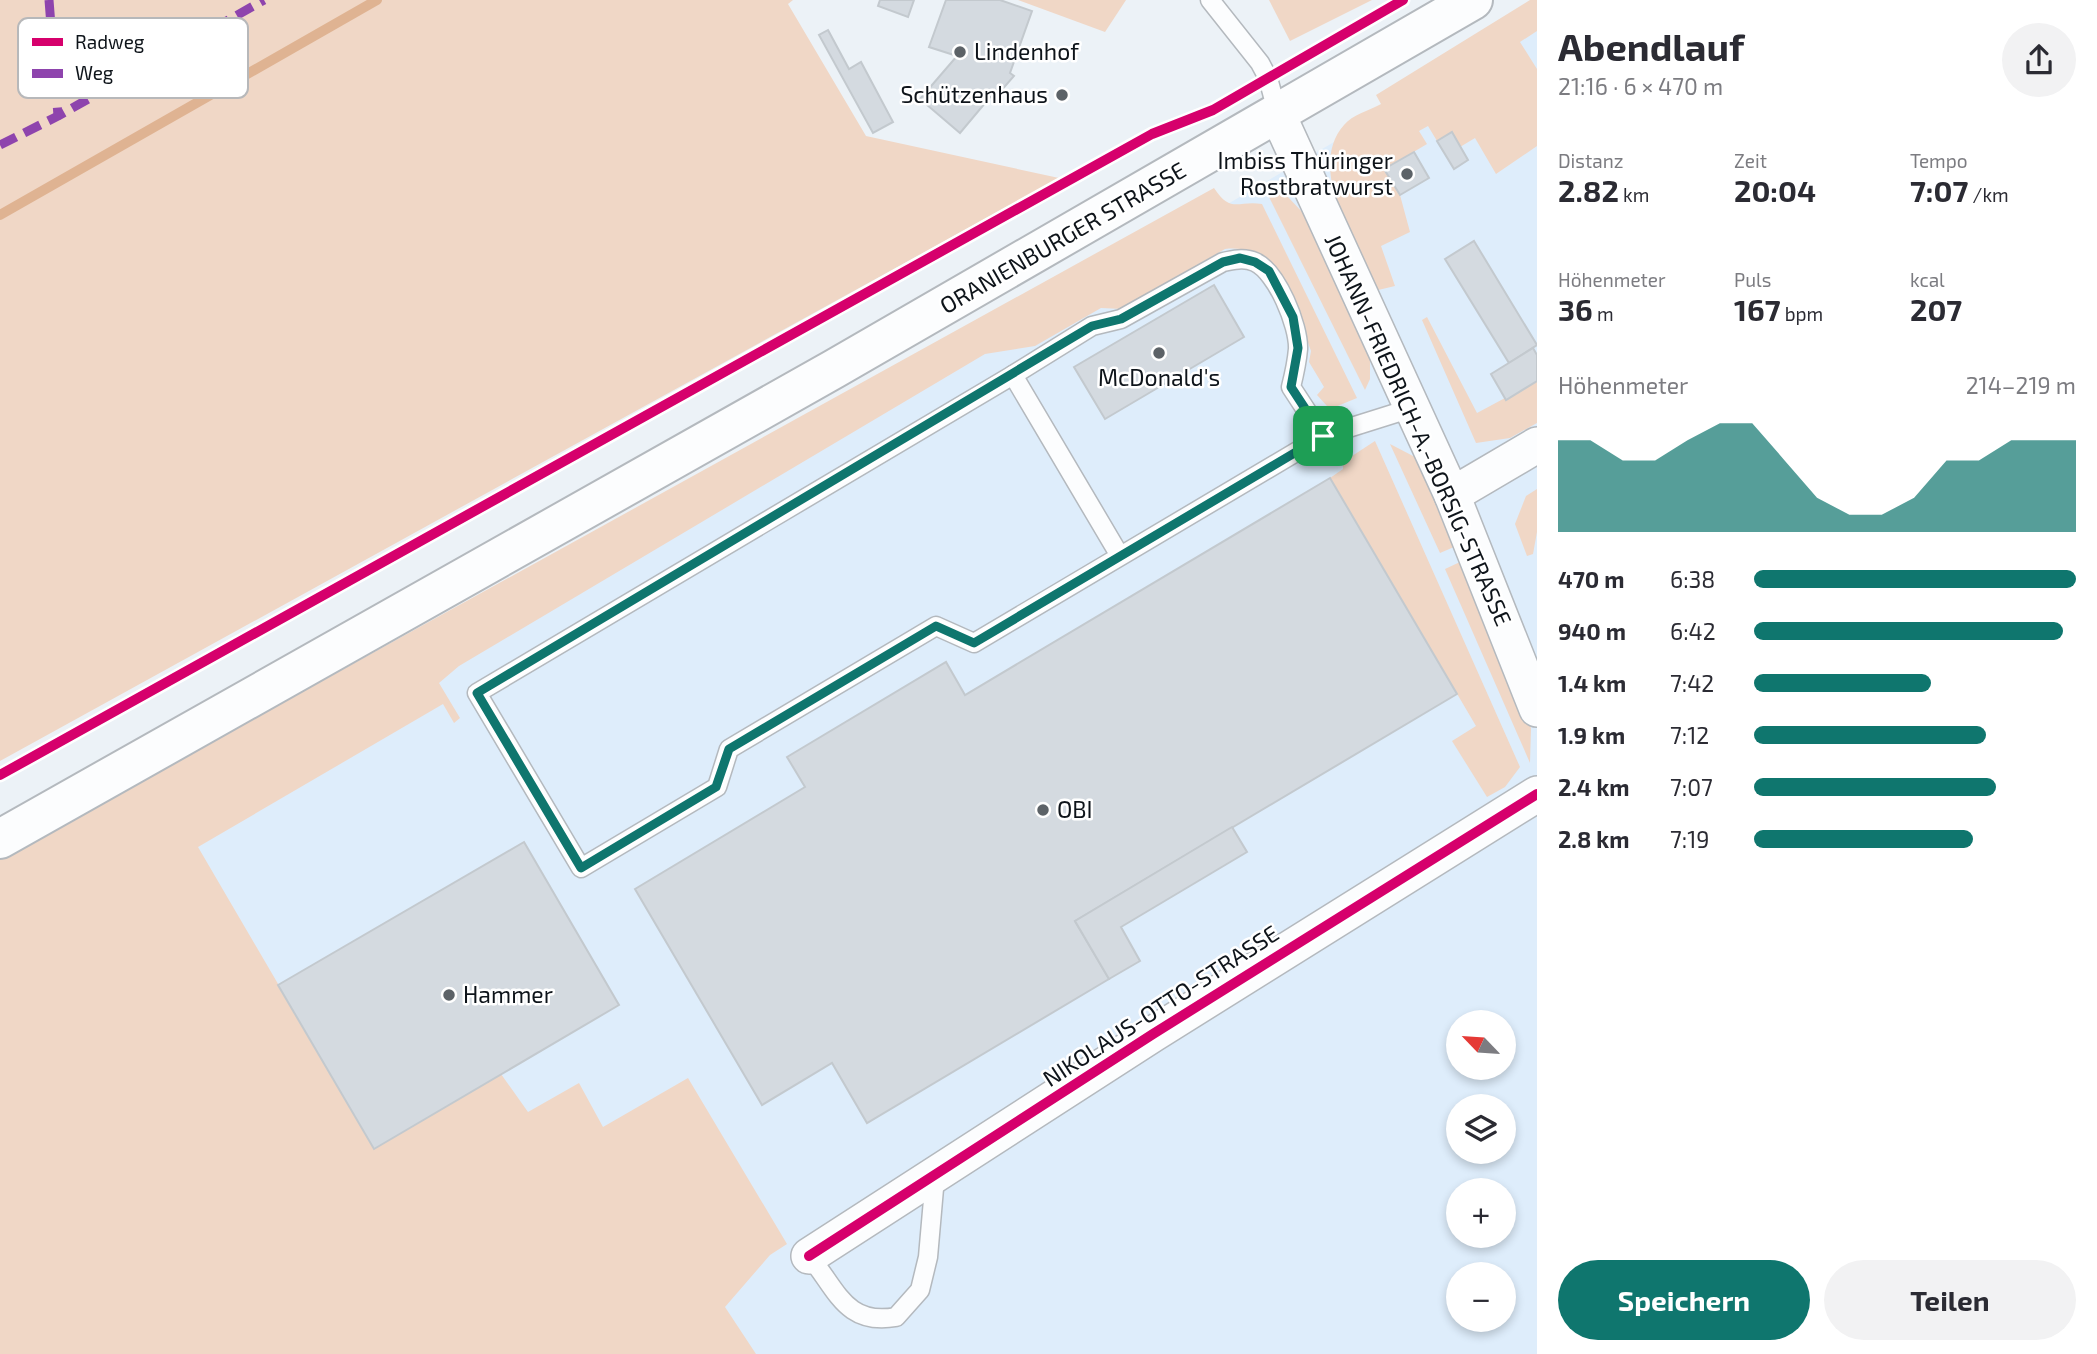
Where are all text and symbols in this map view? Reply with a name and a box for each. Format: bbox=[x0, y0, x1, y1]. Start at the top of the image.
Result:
legend bbox=[18, 18, 248, 98]
text: Abendlauf bbox=[1558, 23, 1744, 69]
button: share bbox=[2002, 23, 2076, 97]
text: Radweg bbox=[75, 30, 145, 53]
place label: Lindenhof bbox=[974, 37, 1080, 65]
marker: Lindenhof bbox=[952, 44, 968, 60]
text: Weg bbox=[75, 61, 114, 84]
text: 21:16 · 6 × 470 m bbox=[1558, 72, 1723, 100]
place label: Schützenhaus bbox=[900, 80, 1048, 108]
marker: Schützenhaus bbox=[1054, 87, 1070, 103]
place label: Imbiss Thüringer Rostbratwurst bbox=[1218, 146, 1393, 200]
text: Distanz bbox=[1558, 149, 1623, 172]
text: Zeit bbox=[1734, 149, 1767, 172]
text: Tempo bbox=[1910, 149, 1968, 172]
street label: ORANIENBURGER STRASSE bbox=[935, 155, 1190, 319]
marker: Imbiss Thüringer Rostbratwurst bbox=[1399, 166, 1415, 182]
text: 2.82 bbox=[1558, 172, 1619, 208]
text: 20:04 bbox=[1734, 172, 1816, 208]
text: 7:07 bbox=[1910, 172, 1968, 208]
text: km bbox=[1619, 183, 1649, 206]
text: /km bbox=[1968, 183, 2009, 206]
street label: JOHANN-FRIEDRICH-A.-BORSIG-STRASSE bbox=[1319, 229, 1518, 630]
text: Höhenmeter bbox=[1558, 268, 1666, 291]
text: Puls bbox=[1734, 268, 1771, 291]
text: kcal bbox=[1910, 268, 1945, 291]
text: 36 bbox=[1558, 291, 1593, 327]
text: 167 bbox=[1734, 291, 1781, 327]
text: 207 bbox=[1910, 291, 1962, 327]
text: m bbox=[1593, 302, 1614, 325]
text: bpm bbox=[1781, 302, 1823, 325]
marker: McDonald's bbox=[1151, 345, 1167, 361]
place label: McDonald's bbox=[1098, 363, 1220, 391]
text: Höhenmeter bbox=[1558, 371, 1688, 399]
text: 214–219 m bbox=[1966, 371, 2076, 399]
pin bbox=[1293, 406, 1353, 466]
icon: arrive bbox=[1304, 417, 1342, 455]
text: 470 m bbox=[1558, 565, 1625, 593]
text: 6:38 bbox=[1670, 565, 1715, 593]
text: 940 m bbox=[1558, 617, 1626, 645]
text: 6:42 bbox=[1670, 617, 1716, 645]
text: 1.4 km bbox=[1558, 669, 1626, 697]
text: 7:42 bbox=[1670, 669, 1714, 697]
text: 1.9 km bbox=[1558, 721, 1625, 749]
text: 7:12 bbox=[1670, 721, 1709, 749]
text: 2.4 km bbox=[1558, 773, 1630, 801]
text: 7:07 bbox=[1670, 773, 1713, 801]
place label: OBI bbox=[1057, 795, 1093, 823]
marker: OBI bbox=[1035, 802, 1051, 818]
text: 2.8 km bbox=[1558, 825, 1629, 853]
text: 7:19 bbox=[1670, 825, 1710, 853]
street label: NIKOLAUS-OTTO-STRASSE bbox=[1037, 918, 1284, 1092]
place label: Hammer bbox=[463, 980, 553, 1008]
marker: Hammer bbox=[441, 987, 457, 1003]
north arrow bbox=[1446, 1010, 1516, 1080]
map controls bbox=[1446, 1010, 1516, 1332]
button: layers bbox=[1446, 1094, 1516, 1164]
button: + bbox=[1446, 1178, 1516, 1248]
button: Speichern bbox=[1558, 1260, 1810, 1340]
button: Teilen bbox=[1824, 1260, 2076, 1340]
button: − bbox=[1446, 1262, 1516, 1332]

